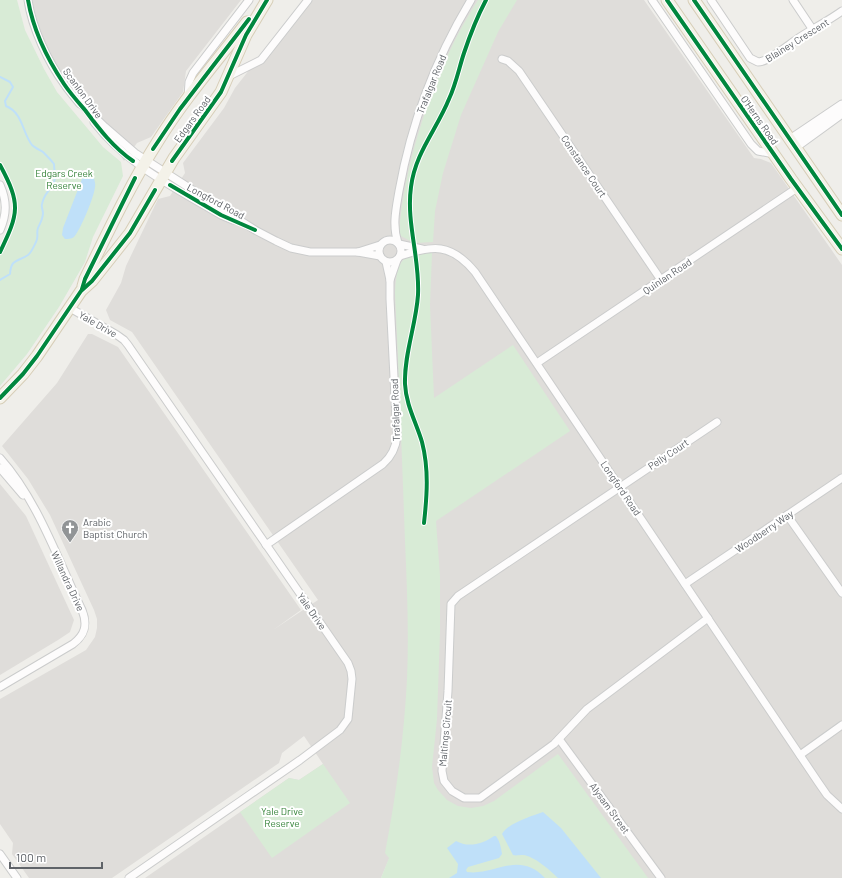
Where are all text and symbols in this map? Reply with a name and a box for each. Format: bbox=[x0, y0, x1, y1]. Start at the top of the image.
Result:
street label: Blainey Crescent bbox=[763, 15, 831, 64]
street label: Trafalgar Road bbox=[414, 53, 448, 115]
street label: Scanlon Drive bbox=[61, 66, 105, 120]
street label: Edgars Road bbox=[171, 93, 213, 145]
street label: O'Herns Road bbox=[739, 93, 781, 147]
street label: Constance Court bbox=[559, 133, 609, 200]
park label: Edgars Creek Reserve bbox=[35, 167, 93, 191]
street label: Longford Road bbox=[185, 181, 247, 221]
street label: Quinlan Road bbox=[640, 255, 694, 297]
street label: Yale Drive bbox=[77, 308, 119, 340]
street label: Trafalgar Road bbox=[388, 378, 402, 442]
street label: Pelly Court bbox=[645, 436, 691, 472]
street label: Longford Road bbox=[598, 458, 644, 518]
street label: Woodberry Way bbox=[733, 507, 796, 555]
place label: Arabic Baptist Church bbox=[83, 516, 147, 540]
church icon: Arabic Baptist Church bbox=[60, 518, 80, 543]
street label: Willandra Drive bbox=[49, 549, 87, 613]
street label: Yale Drive bbox=[295, 590, 329, 632]
street label: Maltings Circuit bbox=[436, 699, 454, 767]
street label: Alysam Street bbox=[587, 780, 633, 836]
park label: Yale Drive Reserve bbox=[261, 805, 303, 829]
scale bar bbox=[10, 844, 102, 870]
text: 100 m bbox=[16, 850, 46, 864]

